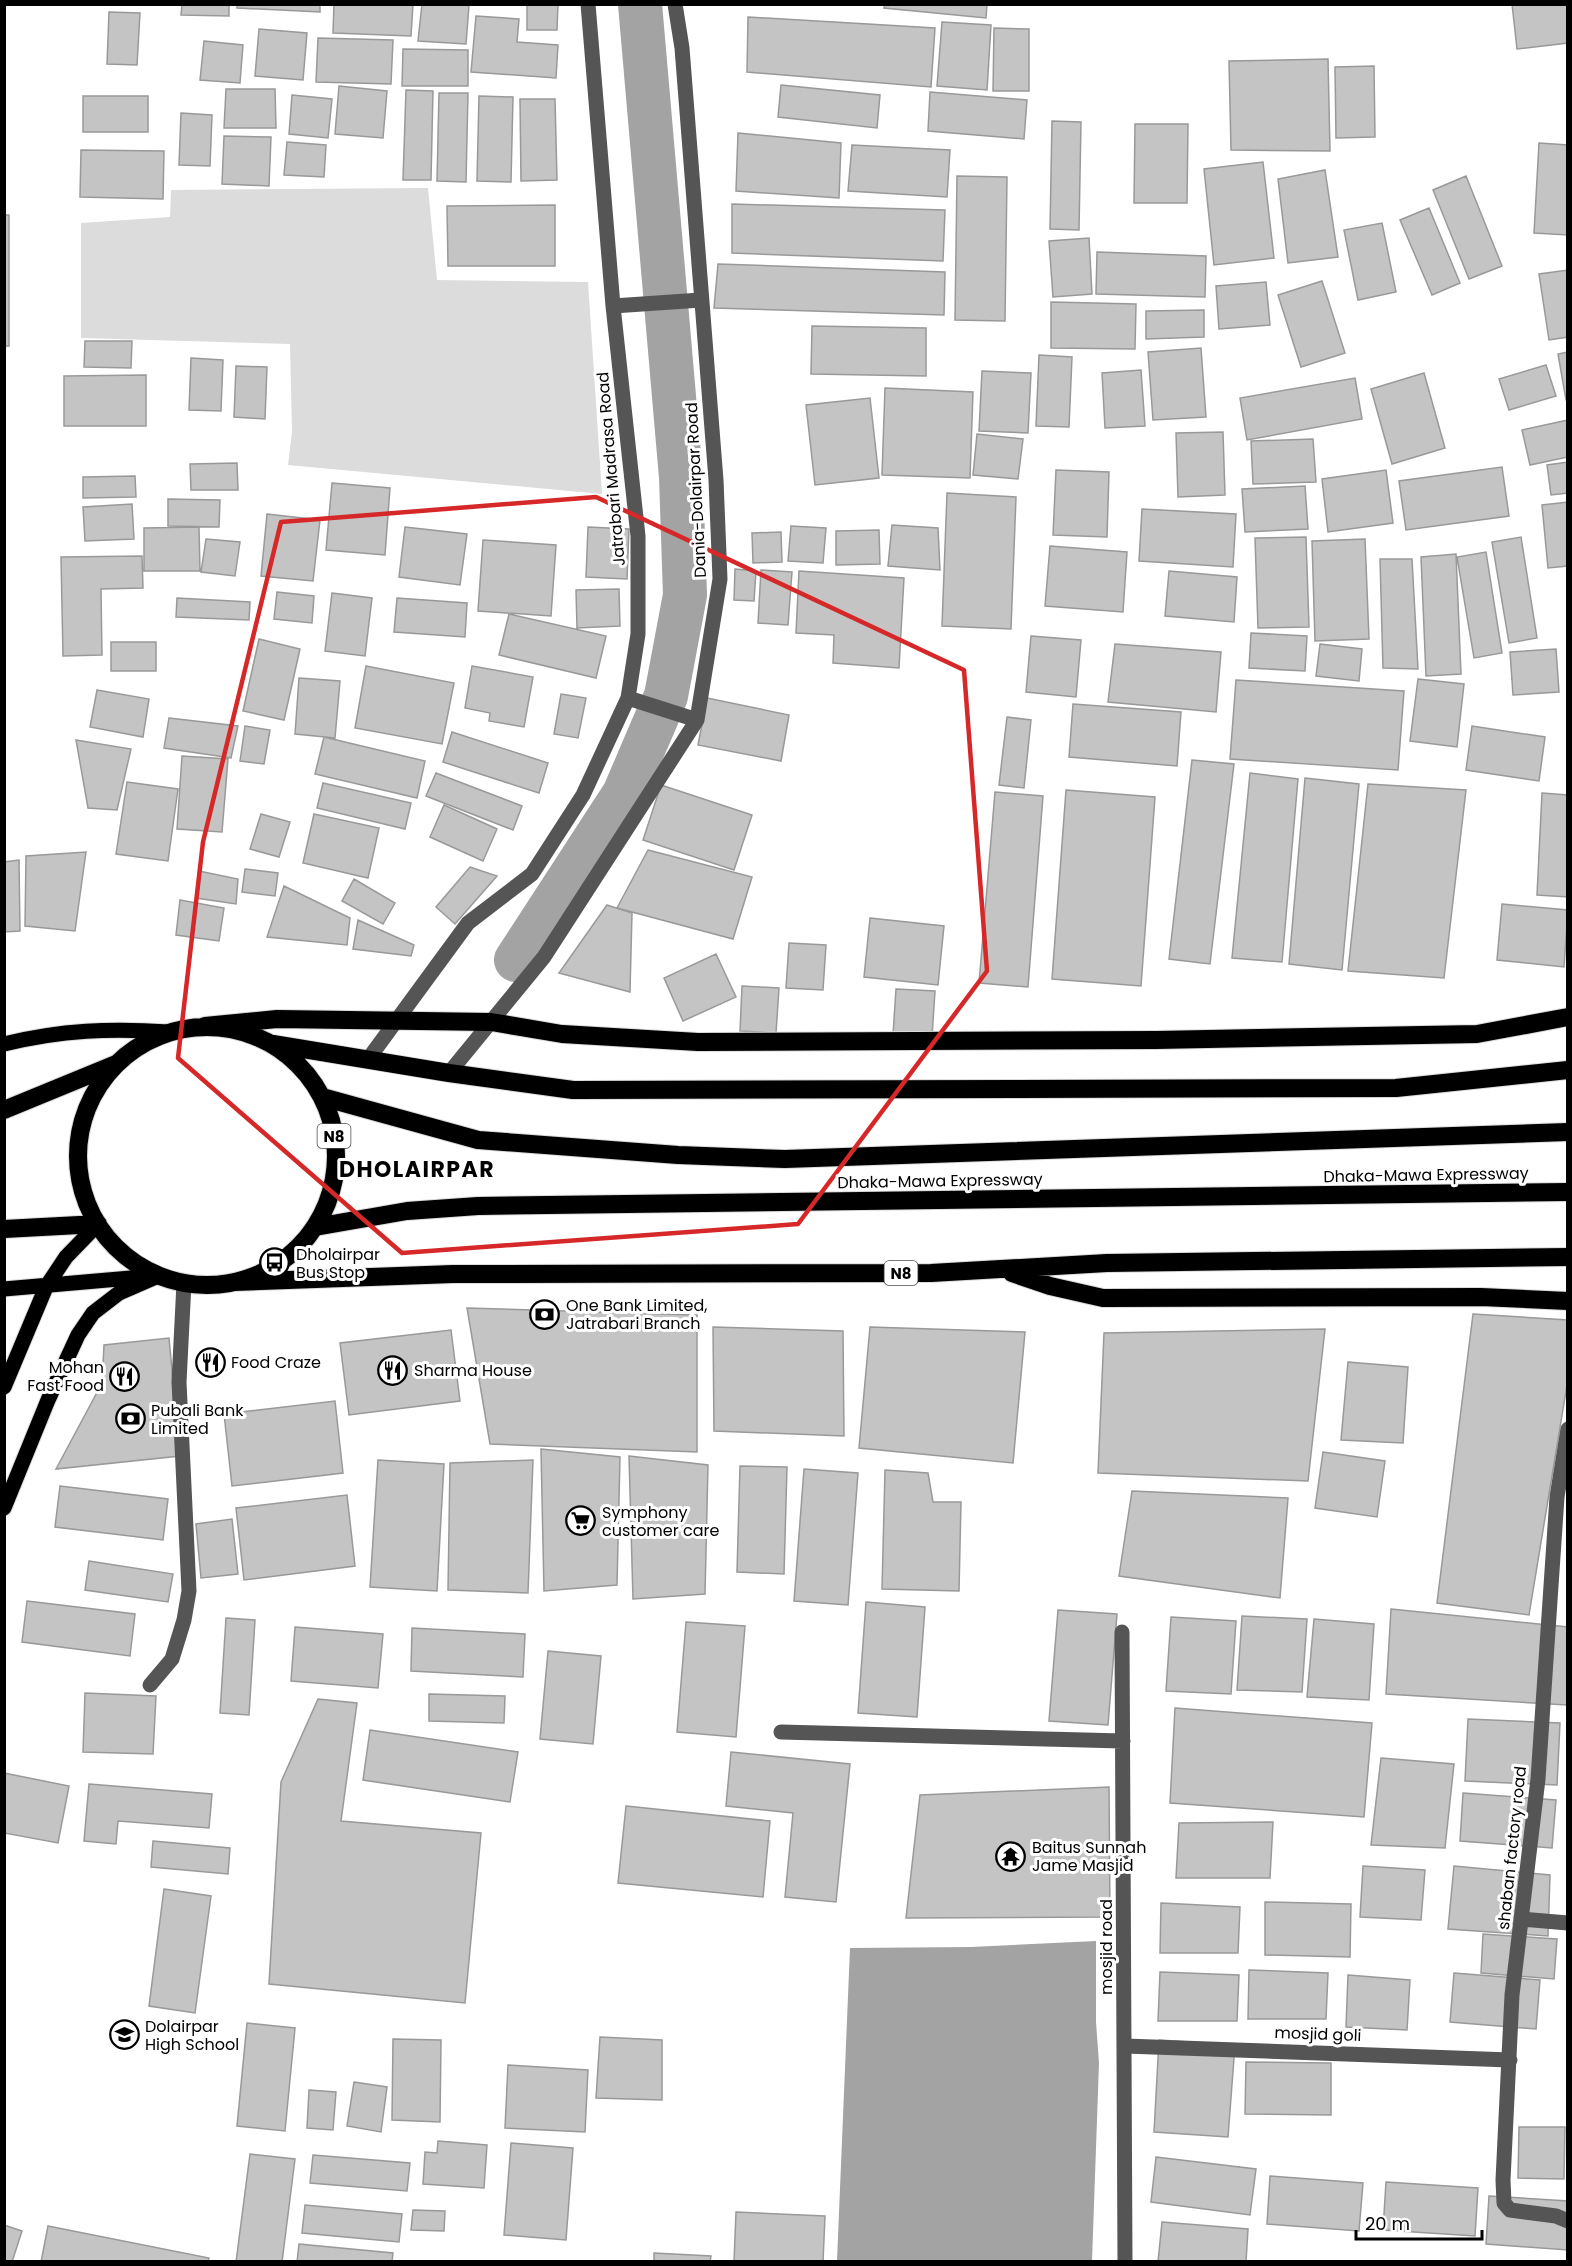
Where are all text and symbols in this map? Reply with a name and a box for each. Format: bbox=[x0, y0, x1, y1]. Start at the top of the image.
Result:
street label: Jatrabari Madrasa Road bbox=[591, 371, 631, 567]
street label: Dania-Dolairpar Road bbox=[680, 402, 712, 578]
road number: N8 bbox=[318, 1124, 350, 1148]
district label: DHOLAIRPAR bbox=[339, 1154, 495, 1185]
street label: Dhaka-Mawa Expressway bbox=[1323, 1162, 1529, 1188]
street label: Dhaka-Mawa Expressway bbox=[837, 1168, 1043, 1194]
place label: Dholairpar Bus Stop bbox=[296, 1243, 380, 1284]
bus stop icon: Dholairpar Bus Stop bbox=[259, 1247, 291, 1279]
road number: N8 bbox=[884, 1261, 918, 1285]
place label: One Bank Limited, Jatrabari Branch bbox=[566, 1294, 707, 1335]
bank icon: One Bank Limited, Jatrabari Branch bbox=[529, 1298, 561, 1330]
restaurant icon: Food Craze bbox=[194, 1346, 226, 1378]
place label: Food Craze bbox=[231, 1351, 321, 1374]
restaurant icon: Sharma House bbox=[377, 1354, 409, 1386]
place label: Mohan Fast Food bbox=[27, 1356, 104, 1397]
place label: Sharma House bbox=[414, 1359, 532, 1382]
restaurant icon: Mohan Fast Food bbox=[109, 1360, 141, 1392]
place label: Pubali Bank Limited bbox=[151, 1399, 244, 1440]
bank icon: Pubali Bank Limited bbox=[114, 1403, 146, 1435]
place label: Symphony customer care bbox=[602, 1501, 720, 1542]
supermarket icon: Symphony customer care bbox=[565, 1505, 597, 1537]
street label: shaban factory road bbox=[1492, 1765, 1532, 1931]
place label: Baitus Sunnah Jame Masjid bbox=[1032, 1836, 1146, 1877]
temple icon: Baitus Sunnah Jame Masjid bbox=[995, 1840, 1027, 1872]
street label: mosjid road bbox=[1095, 1899, 1118, 1995]
place label: Dolairpar High School bbox=[145, 2015, 239, 2056]
school or university icon: Dolairpar High School bbox=[108, 2019, 140, 2051]
street label: mosjid goli bbox=[1274, 2021, 1362, 2047]
scale bar bbox=[1356, 2203, 1482, 2241]
text: 20 m bbox=[1365, 2211, 1410, 2236]

